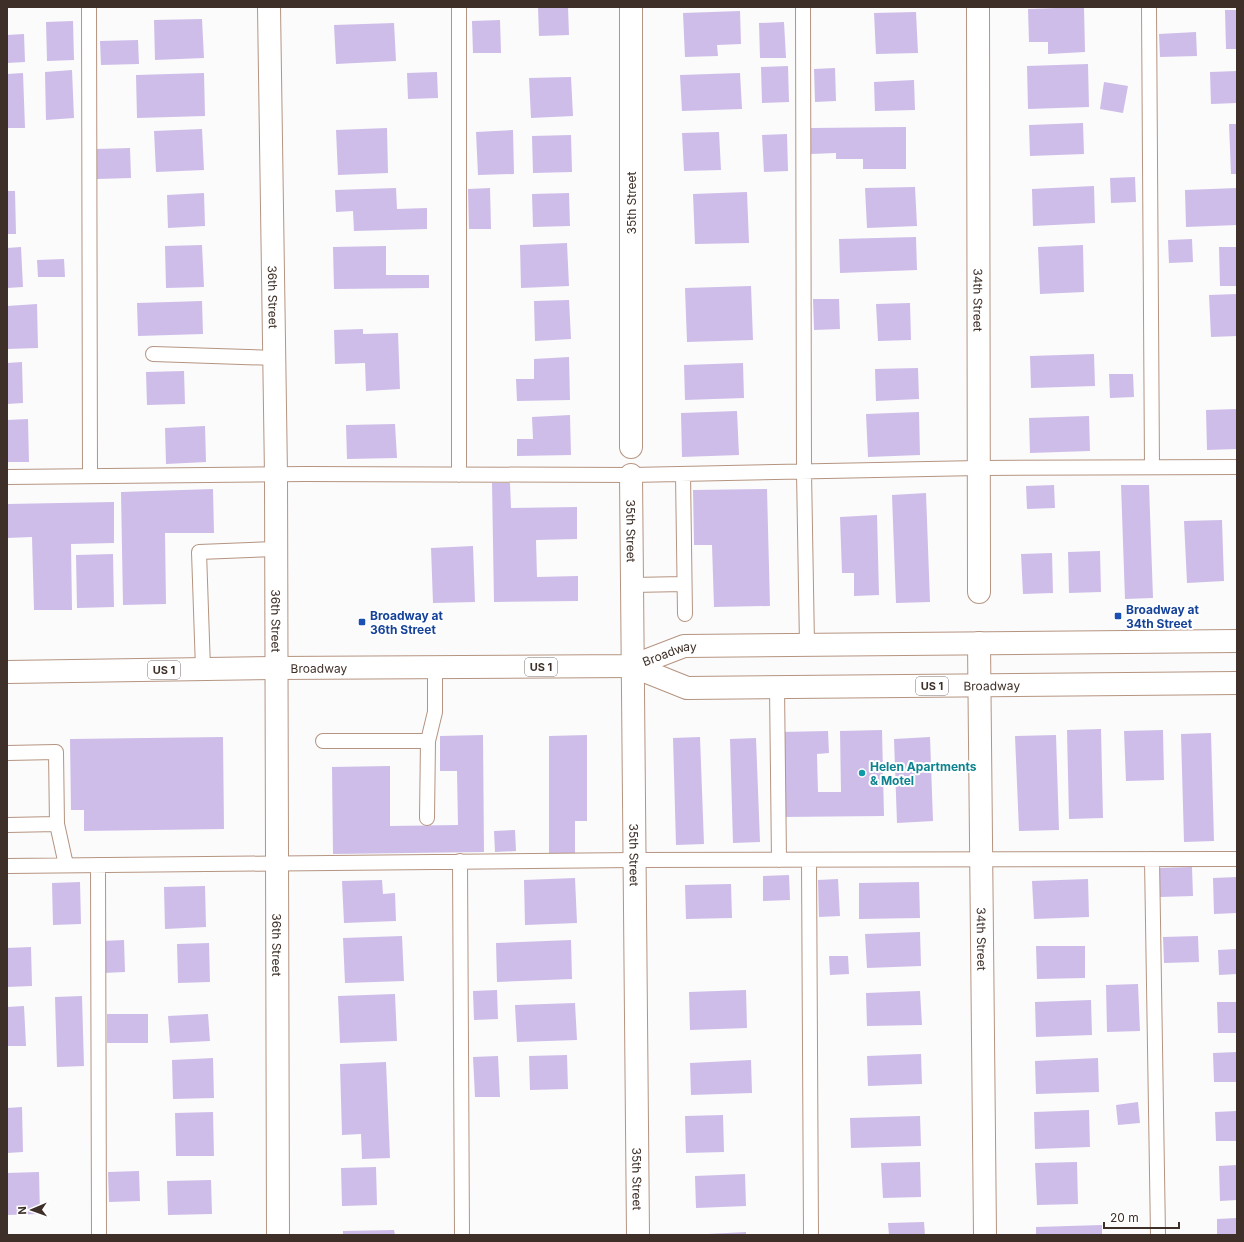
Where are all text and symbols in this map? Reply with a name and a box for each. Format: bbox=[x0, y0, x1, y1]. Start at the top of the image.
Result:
street label: 35th Street bbox=[624, 171, 639, 234]
street label: 36th Street bbox=[265, 265, 281, 329]
street label: 34th Street bbox=[971, 268, 986, 332]
street label: 35th Street bbox=[624, 499, 639, 563]
street label: 36th Street bbox=[269, 589, 284, 653]
place label: Broadway at 34th Street bbox=[1126, 602, 1200, 631]
place label: Broadway at 36th Street bbox=[370, 608, 444, 637]
marker: Broadway at 34th Street bbox=[1113, 611, 1123, 621]
marker: Broadway at 36th Street bbox=[357, 617, 367, 627]
street label: Broadway bbox=[640, 638, 697, 669]
road number: US 1 bbox=[525, 658, 557, 676]
street label: Broadway bbox=[291, 660, 348, 675]
road number: US 1 bbox=[148, 661, 180, 679]
road number: US 1 bbox=[916, 677, 948, 695]
street label: Broadway bbox=[963, 677, 1020, 693]
place label: Helen Apartments & Motel bbox=[870, 759, 977, 788]
marker: Helen Apartments & Motel bbox=[857, 768, 867, 778]
street label: 35th Street bbox=[627, 823, 642, 887]
street label: 34th Street bbox=[974, 907, 990, 971]
street label: 36th Street bbox=[270, 913, 285, 977]
street label: 35th Street bbox=[630, 1147, 645, 1211]
north arrow bbox=[12, 1190, 52, 1230]
scale bar bbox=[1104, 1204, 1179, 1230]
text: N bbox=[15, 1206, 29, 1215]
text: 20 m bbox=[1110, 1210, 1139, 1225]

